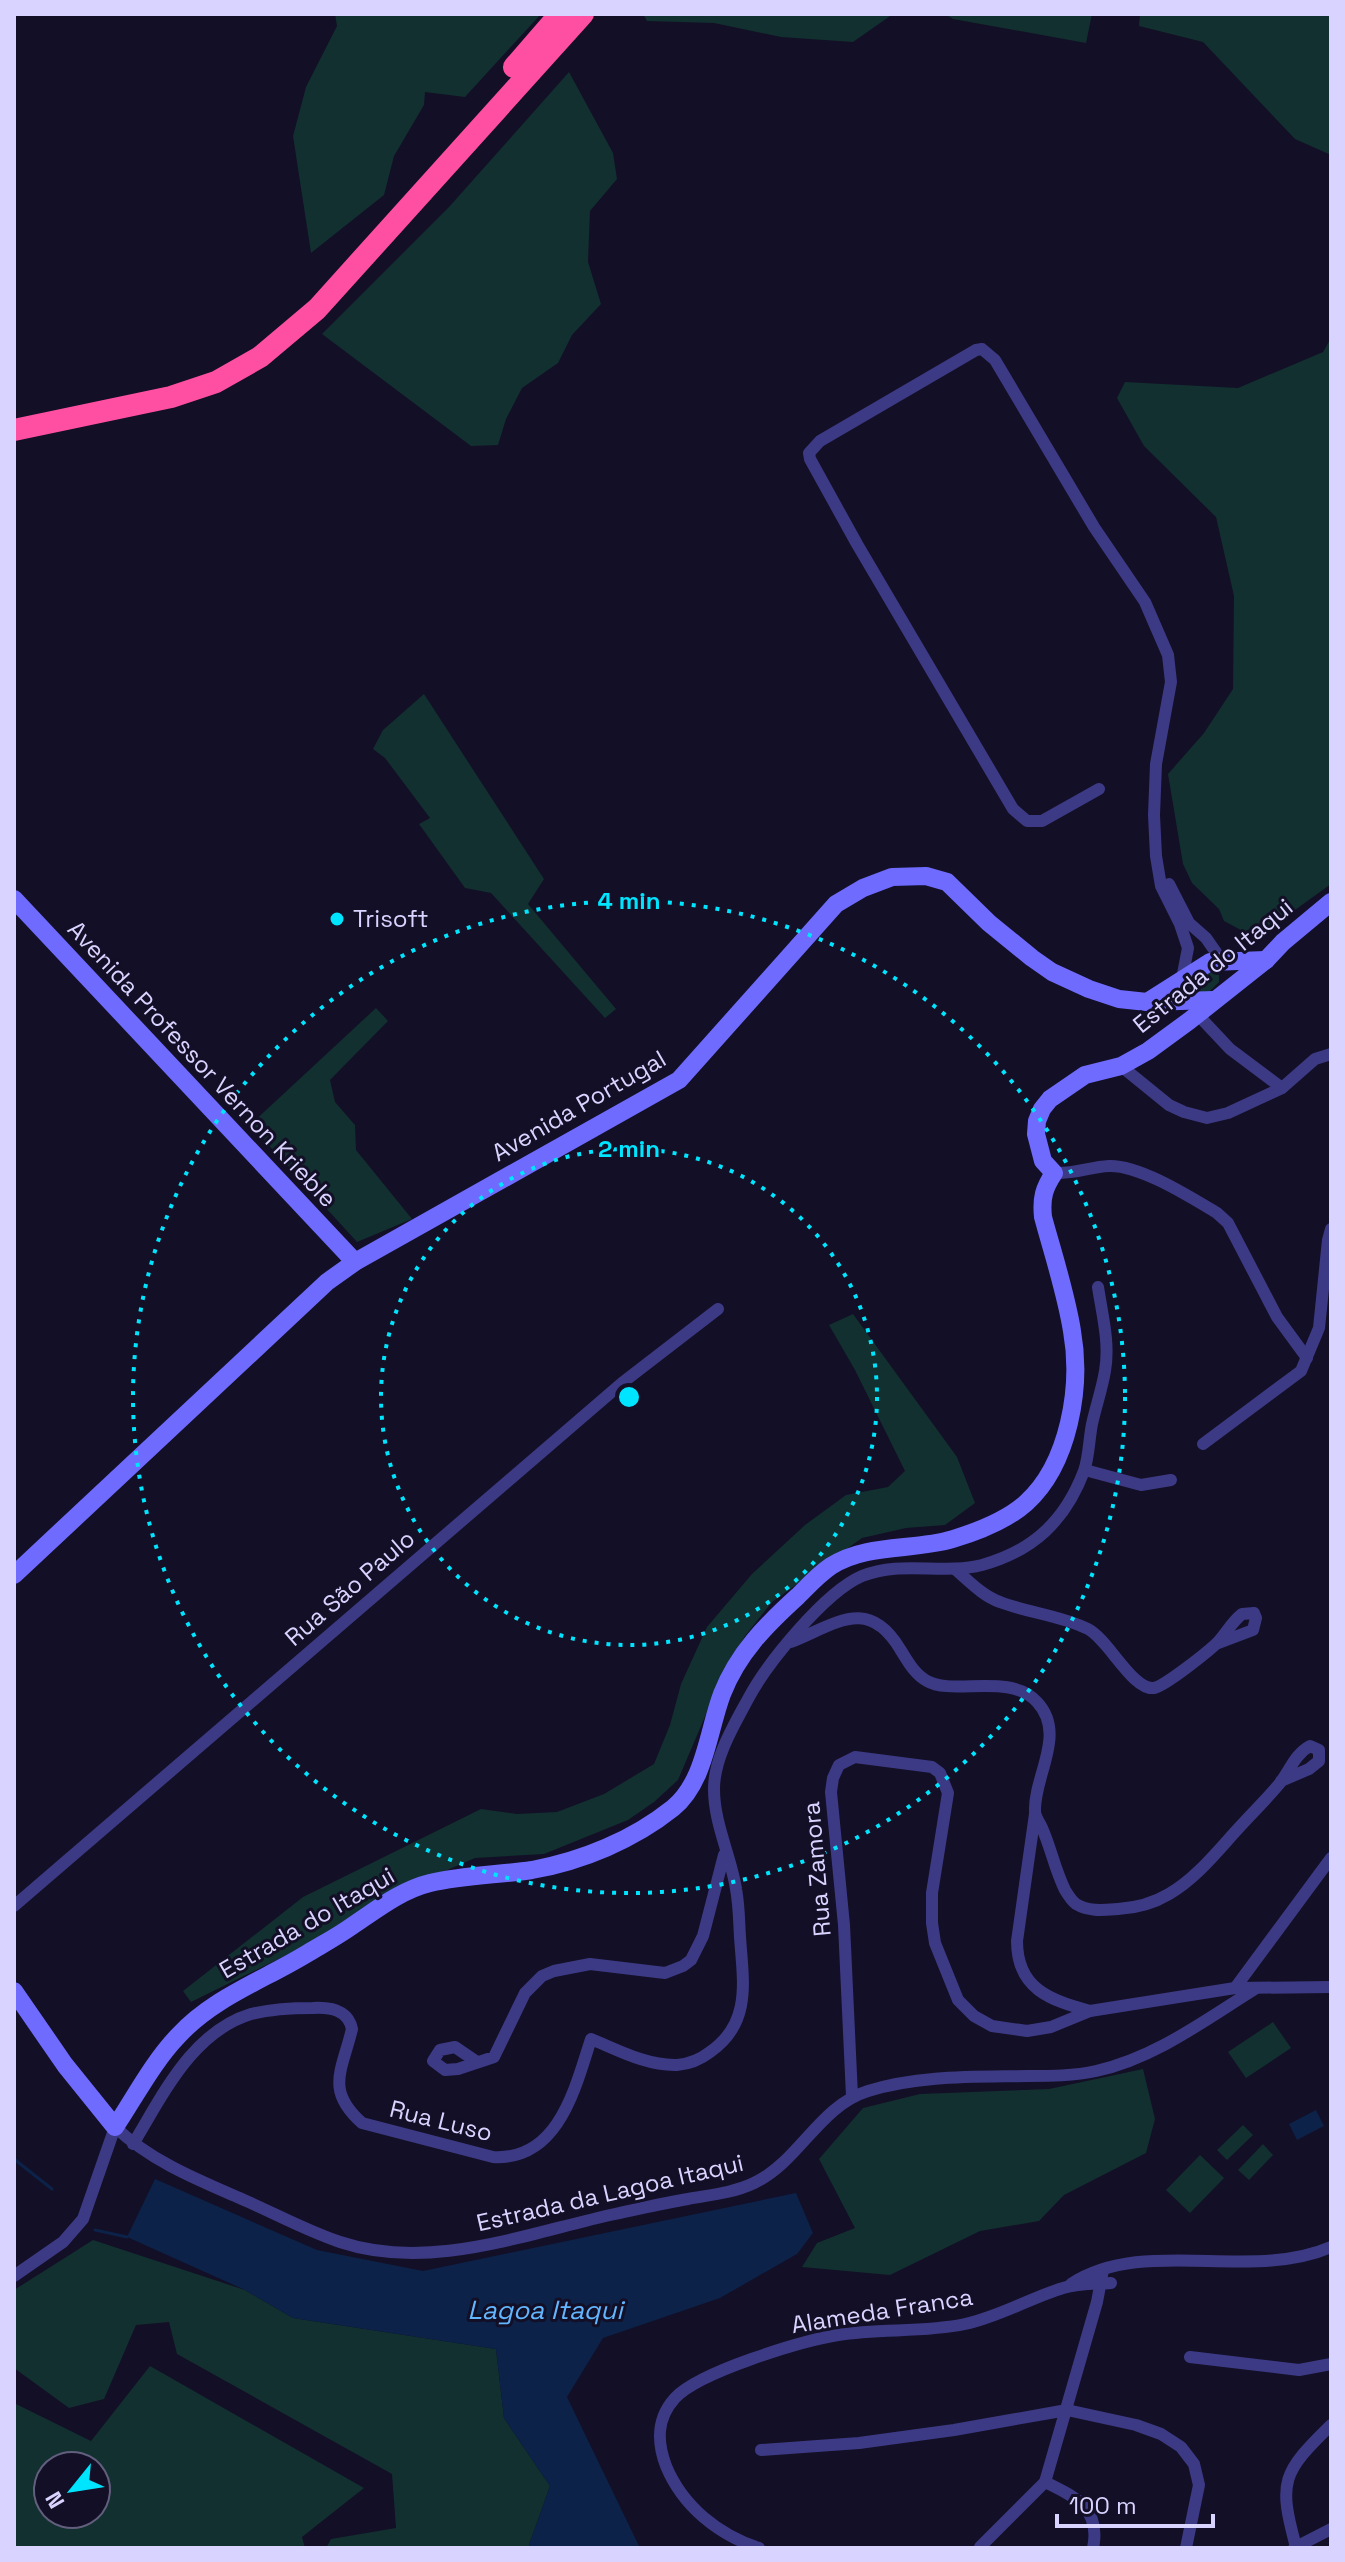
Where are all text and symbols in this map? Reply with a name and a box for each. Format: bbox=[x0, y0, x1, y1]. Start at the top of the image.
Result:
text: 4 min bbox=[597, 885, 661, 916]
street label: Estrada do Itaqui bbox=[1126, 891, 1299, 1040]
place label: Trisoft bbox=[353, 903, 428, 934]
marker: Trisoft bbox=[328, 910, 346, 928]
street label: Avenida Professor Vernon Krieble bbox=[61, 914, 344, 1214]
street label: Avenida Portugal bbox=[486, 1043, 671, 1168]
text: 2 min bbox=[598, 1133, 660, 1164]
centre of rings bbox=[615, 1383, 643, 1411]
street label: Rua São Paulo bbox=[278, 1523, 421, 1652]
street label: Rua Zamora bbox=[795, 1800, 838, 1938]
street label: Estrada do Itaqui bbox=[214, 1860, 400, 1985]
street label: Rua Luso bbox=[386, 2093, 496, 2148]
street label: Estrada da Lagoa Itaqui bbox=[473, 2147, 746, 2238]
street label: Alameda Franca bbox=[789, 2281, 975, 2340]
water label: Lagoa Itaqui bbox=[467, 2293, 625, 2327]
north arrow bbox=[32, 2450, 112, 2530]
scale bar bbox=[1057, 2478, 1213, 2528]
text: N bbox=[39, 2487, 70, 2513]
text: 100 m bbox=[1069, 2490, 1137, 2521]

